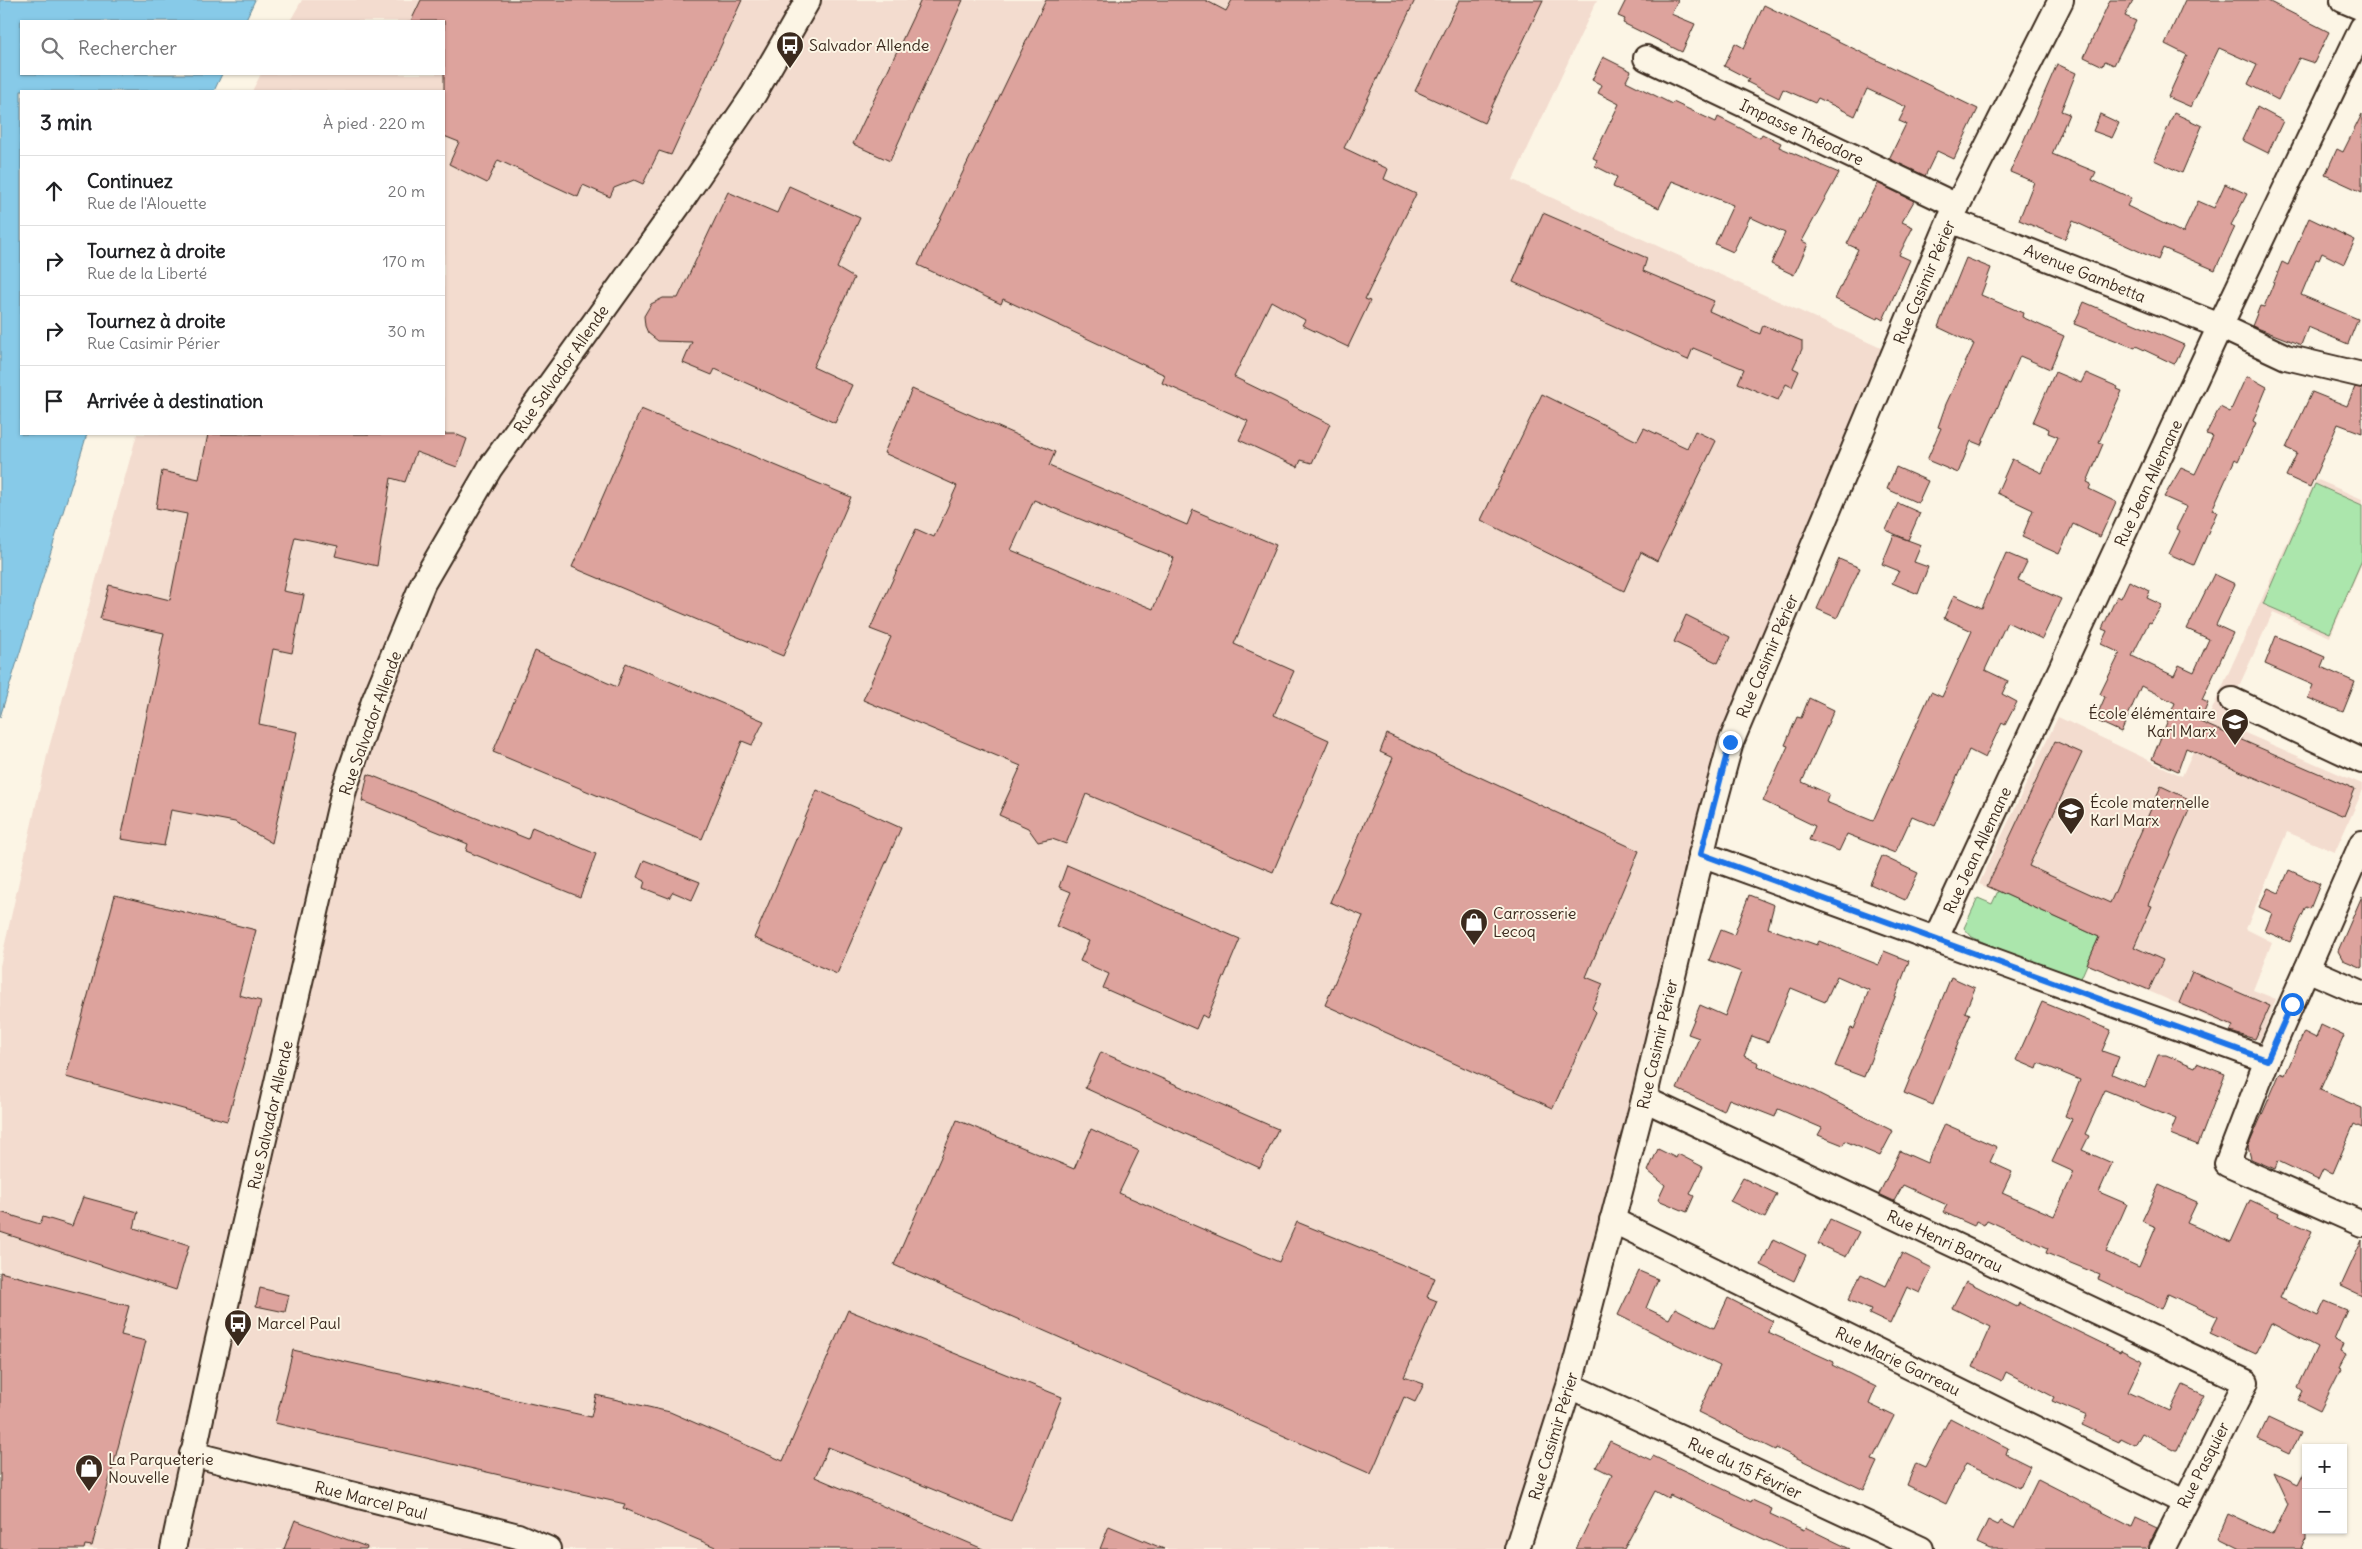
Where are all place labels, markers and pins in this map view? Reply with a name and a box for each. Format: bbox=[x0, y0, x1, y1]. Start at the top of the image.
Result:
bus stop icon: Salvador Allende bbox=[775, 30, 805, 69]
place label: Salvador Allende bbox=[809, 35, 929, 55]
place label: École élémentaire Karl Marx bbox=[2088, 703, 2216, 741]
school or university icon: École élémentaire Karl Marx bbox=[2220, 707, 2250, 746]
place label: École maternelle Karl Marx bbox=[2090, 792, 2209, 830]
school or university icon: École maternelle Karl Marx bbox=[2056, 796, 2086, 835]
place label: Carrosserie Lecoq bbox=[1493, 903, 1576, 941]
shop icon: Carrosserie Lecoq bbox=[1459, 907, 1489, 946]
bus stop icon: Marcel Paul bbox=[223, 1308, 253, 1347]
place label: Marcel Paul bbox=[257, 1313, 340, 1333]
place label: La Parqueterie Nouvelle bbox=[108, 1449, 214, 1487]
shop icon: La Parqueterie Nouvelle bbox=[74, 1453, 104, 1492]

